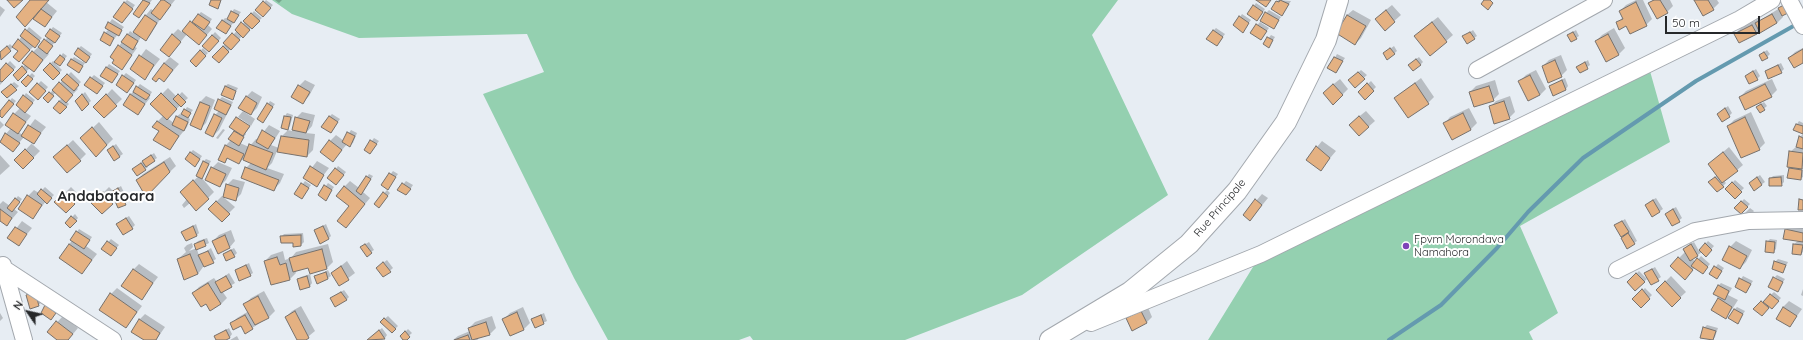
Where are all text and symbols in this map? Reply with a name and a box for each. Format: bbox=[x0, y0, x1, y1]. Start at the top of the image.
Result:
scale bar bbox=[1667, 8, 1762, 34]
text: 50 m bbox=[1672, 15, 1700, 30]
street label: Rue Principale bbox=[1191, 176, 1249, 240]
district label: Andabatoara bbox=[58, 187, 154, 205]
place label: Fpvm Morondava Namahora bbox=[1414, 233, 1504, 259]
marker: Fpvm Morondava Namahora bbox=[1401, 241, 1411, 251]
north arrow bbox=[8, 292, 48, 332]
text: N bbox=[10, 298, 26, 313]

